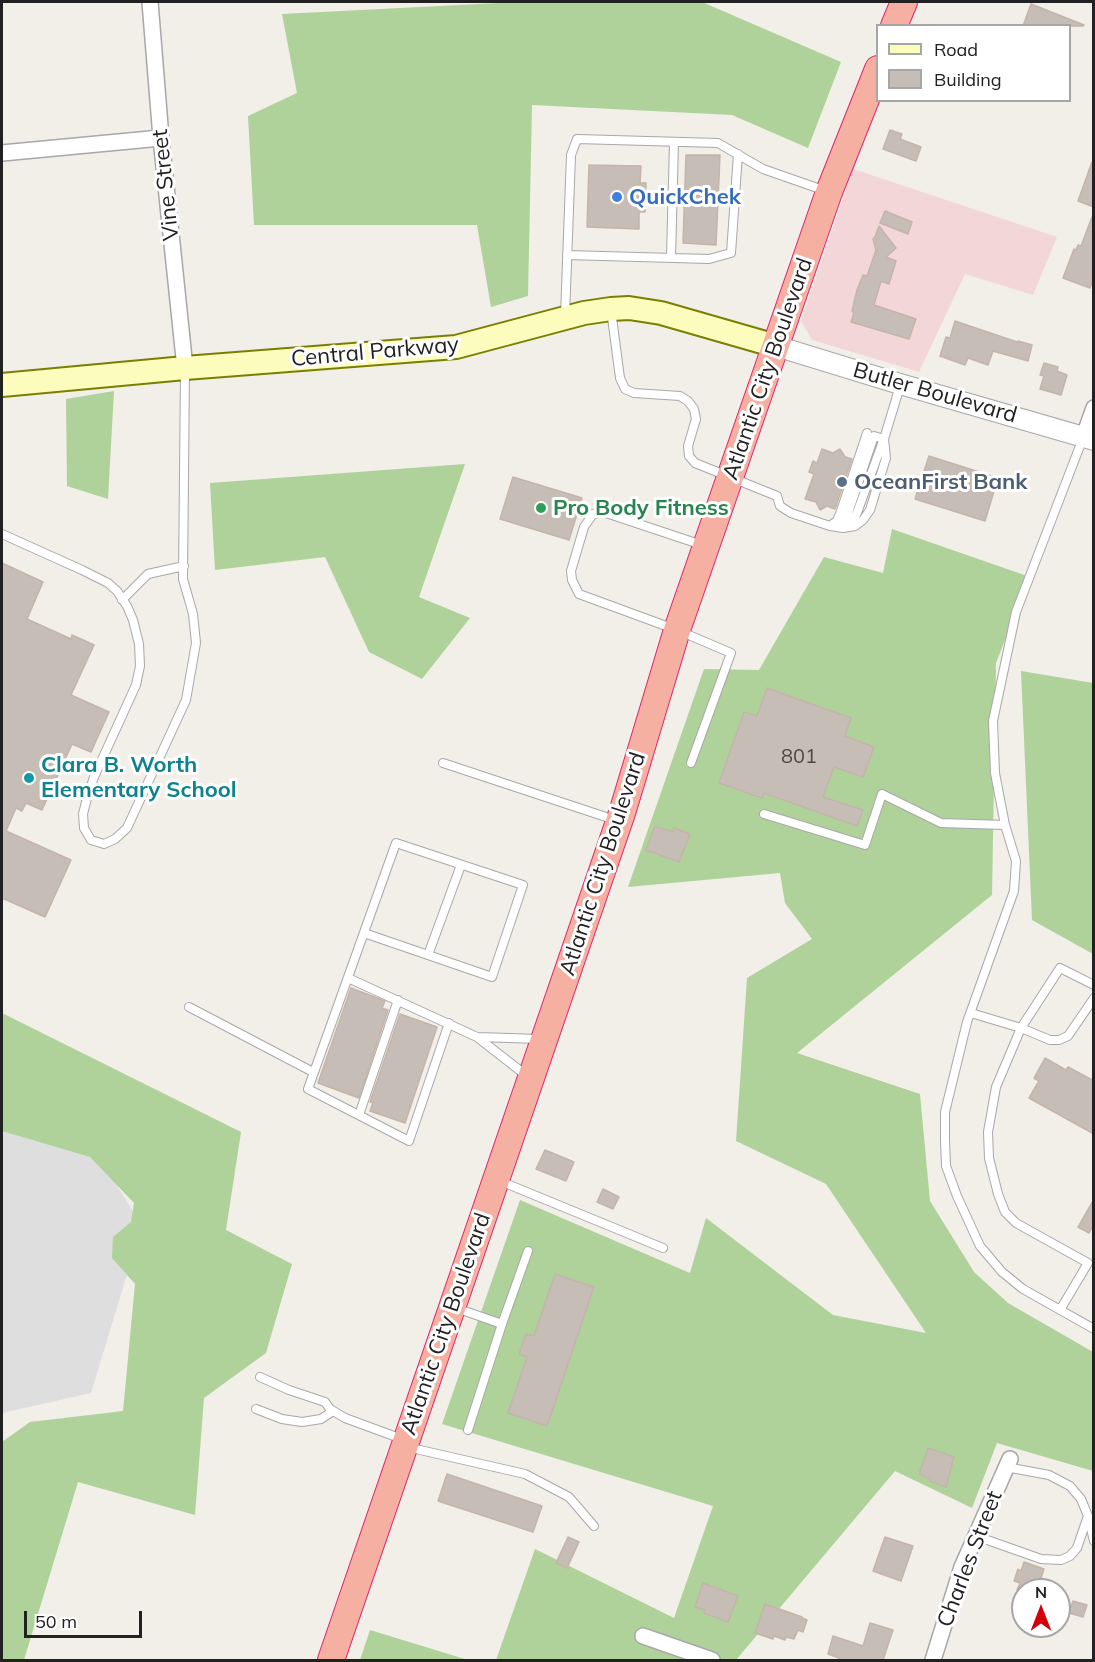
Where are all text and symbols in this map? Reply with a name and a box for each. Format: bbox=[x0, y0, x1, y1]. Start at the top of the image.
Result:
legend bbox=[876, 24, 1071, 102]
text: Road bbox=[934, 38, 978, 61]
text: Building bbox=[934, 68, 1002, 91]
street label: Vine Street bbox=[147, 128, 185, 242]
place label: QuickChek bbox=[629, 184, 741, 210]
marker: QuickChek bbox=[610, 190, 624, 204]
street label: Atlantic City Boulevard bbox=[718, 255, 818, 483]
street label: Central Parkway bbox=[290, 332, 460, 372]
street label: Butler Boulevard bbox=[850, 357, 1020, 429]
place label: OceanFirst Bank bbox=[854, 469, 1028, 495]
marker: OceanFirst Bank bbox=[835, 475, 849, 489]
place label: Pro Body Fitness bbox=[553, 495, 729, 521]
marker: Pro Body Fitness bbox=[534, 501, 548, 515]
house number: 801 bbox=[781, 745, 817, 769]
street label: Atlantic City Boulevard bbox=[554, 749, 652, 979]
place label: Clara B. Worth Elementary School bbox=[41, 752, 237, 804]
marker: Clara B. Worth Elementary School bbox=[22, 771, 36, 785]
street label: Atlantic City Boulevard bbox=[396, 1210, 496, 1438]
street label: Charles Street bbox=[932, 1487, 1008, 1631]
north arrow bbox=[1011, 1578, 1071, 1638]
text: N bbox=[1035, 1582, 1047, 1602]
scale bar bbox=[27, 1599, 146, 1637]
text: 50 m bbox=[35, 1610, 77, 1633]

